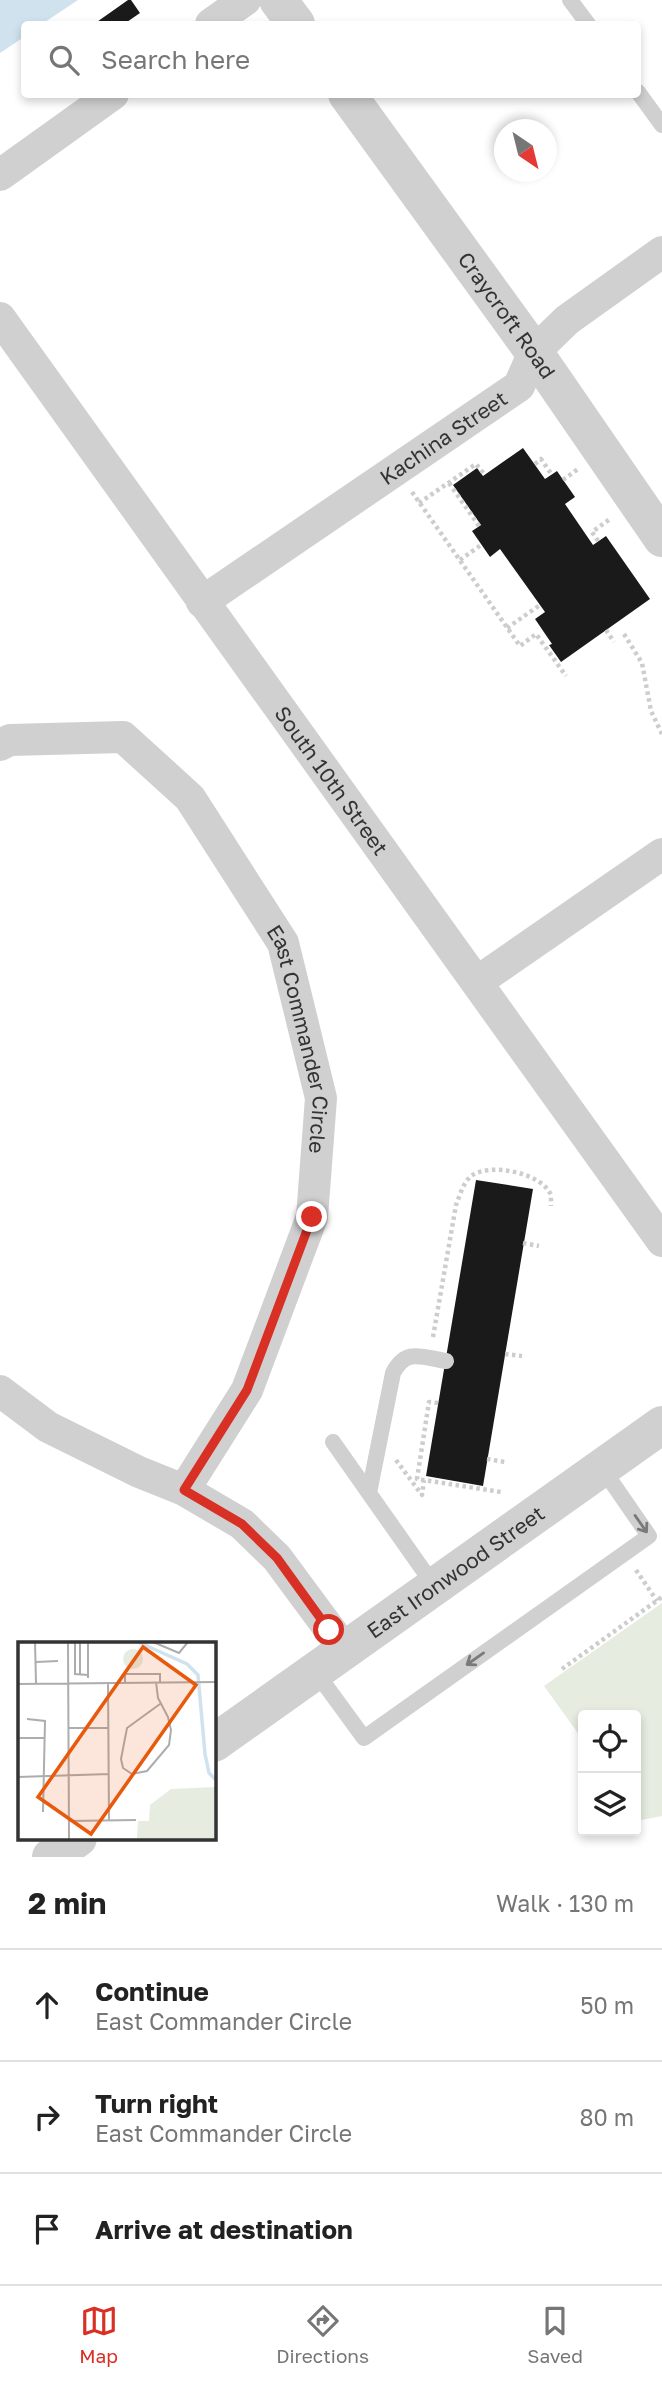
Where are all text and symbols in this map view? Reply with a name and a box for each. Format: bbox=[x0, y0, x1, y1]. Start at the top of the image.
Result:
search box bbox=[21, 21, 641, 98]
icon: search bbox=[45, 41, 83, 79]
text: Search here bbox=[101, 44, 250, 75]
north arrow bbox=[494, 119, 557, 182]
street label: Craycroft Road bbox=[453, 247, 561, 384]
street label: Kachina Street bbox=[375, 385, 512, 490]
street label: South 10th Street bbox=[269, 701, 394, 860]
street label: East Commander Circle bbox=[262, 920, 334, 1155]
route end bbox=[296, 1201, 327, 1232]
street label: East Ironwood Street bbox=[362, 1500, 549, 1644]
one-way arrow bbox=[634, 1514, 648, 1533]
route start bbox=[313, 1614, 344, 1645]
inset map bbox=[18, 1642, 215, 1840]
one-way arrow bbox=[466, 1652, 485, 1666]
map controls bbox=[578, 1710, 641, 1836]
button: locate bbox=[578, 1710, 641, 1773]
button: layers bbox=[578, 1773, 641, 1836]
text: 2 min bbox=[28, 1885, 106, 1921]
text: Walk · 130 m bbox=[496, 1889, 634, 1917]
text: Continue bbox=[95, 1976, 209, 2007]
icon: ahead bbox=[28, 1986, 66, 2024]
text: 50 m bbox=[580, 1991, 634, 2019]
text: East Commander Circle bbox=[95, 2007, 352, 2035]
text: Turn right bbox=[95, 2088, 218, 2119]
icon: right bbox=[28, 2098, 66, 2136]
text: 80 m bbox=[580, 2103, 634, 2131]
text: East Commander Circle bbox=[95, 2119, 352, 2147]
icon: arrive bbox=[28, 2210, 66, 2248]
text: Arrive at destination bbox=[95, 2214, 353, 2245]
tab: Map bbox=[79, 2302, 118, 2367]
tab: Directions bbox=[276, 2302, 369, 2367]
tab: Saved bbox=[527, 2302, 583, 2367]

